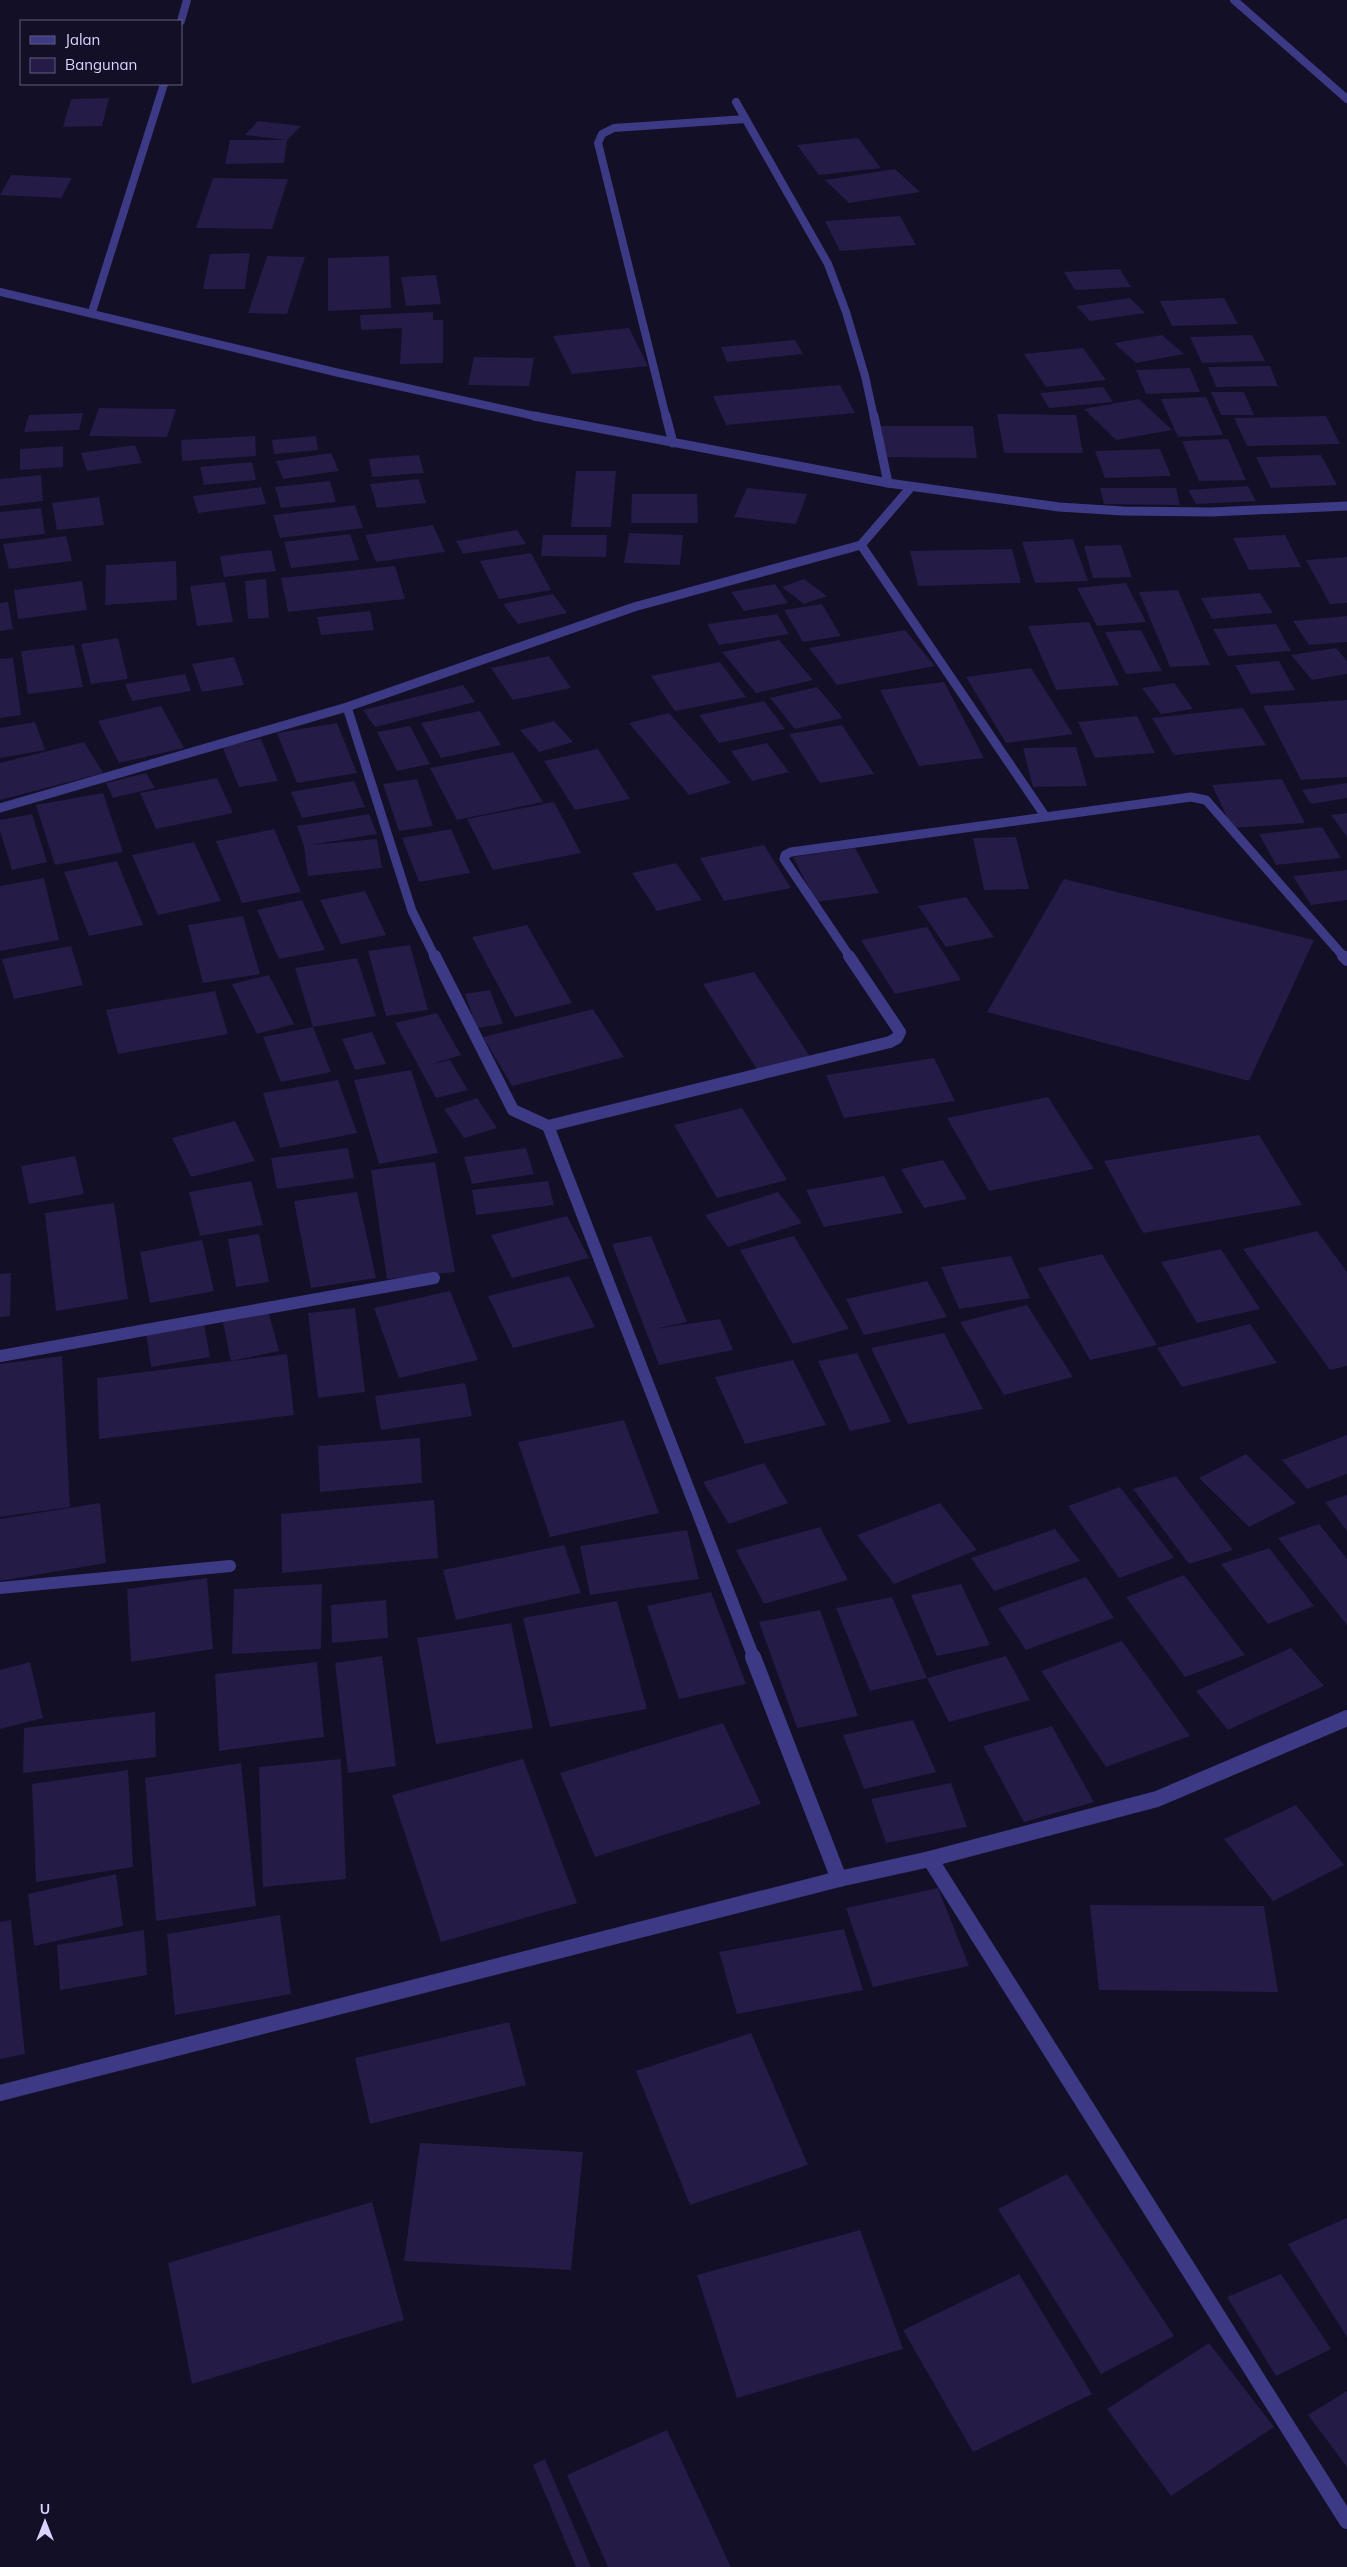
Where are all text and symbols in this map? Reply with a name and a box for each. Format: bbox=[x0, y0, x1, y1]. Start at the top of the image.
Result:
legend bbox=[20, 20, 182, 85]
text: Jalan bbox=[65, 30, 100, 49]
text: Bangunan bbox=[65, 55, 137, 74]
north arrow bbox=[20, 2497, 70, 2547]
text: U bbox=[40, 2500, 50, 2518]

